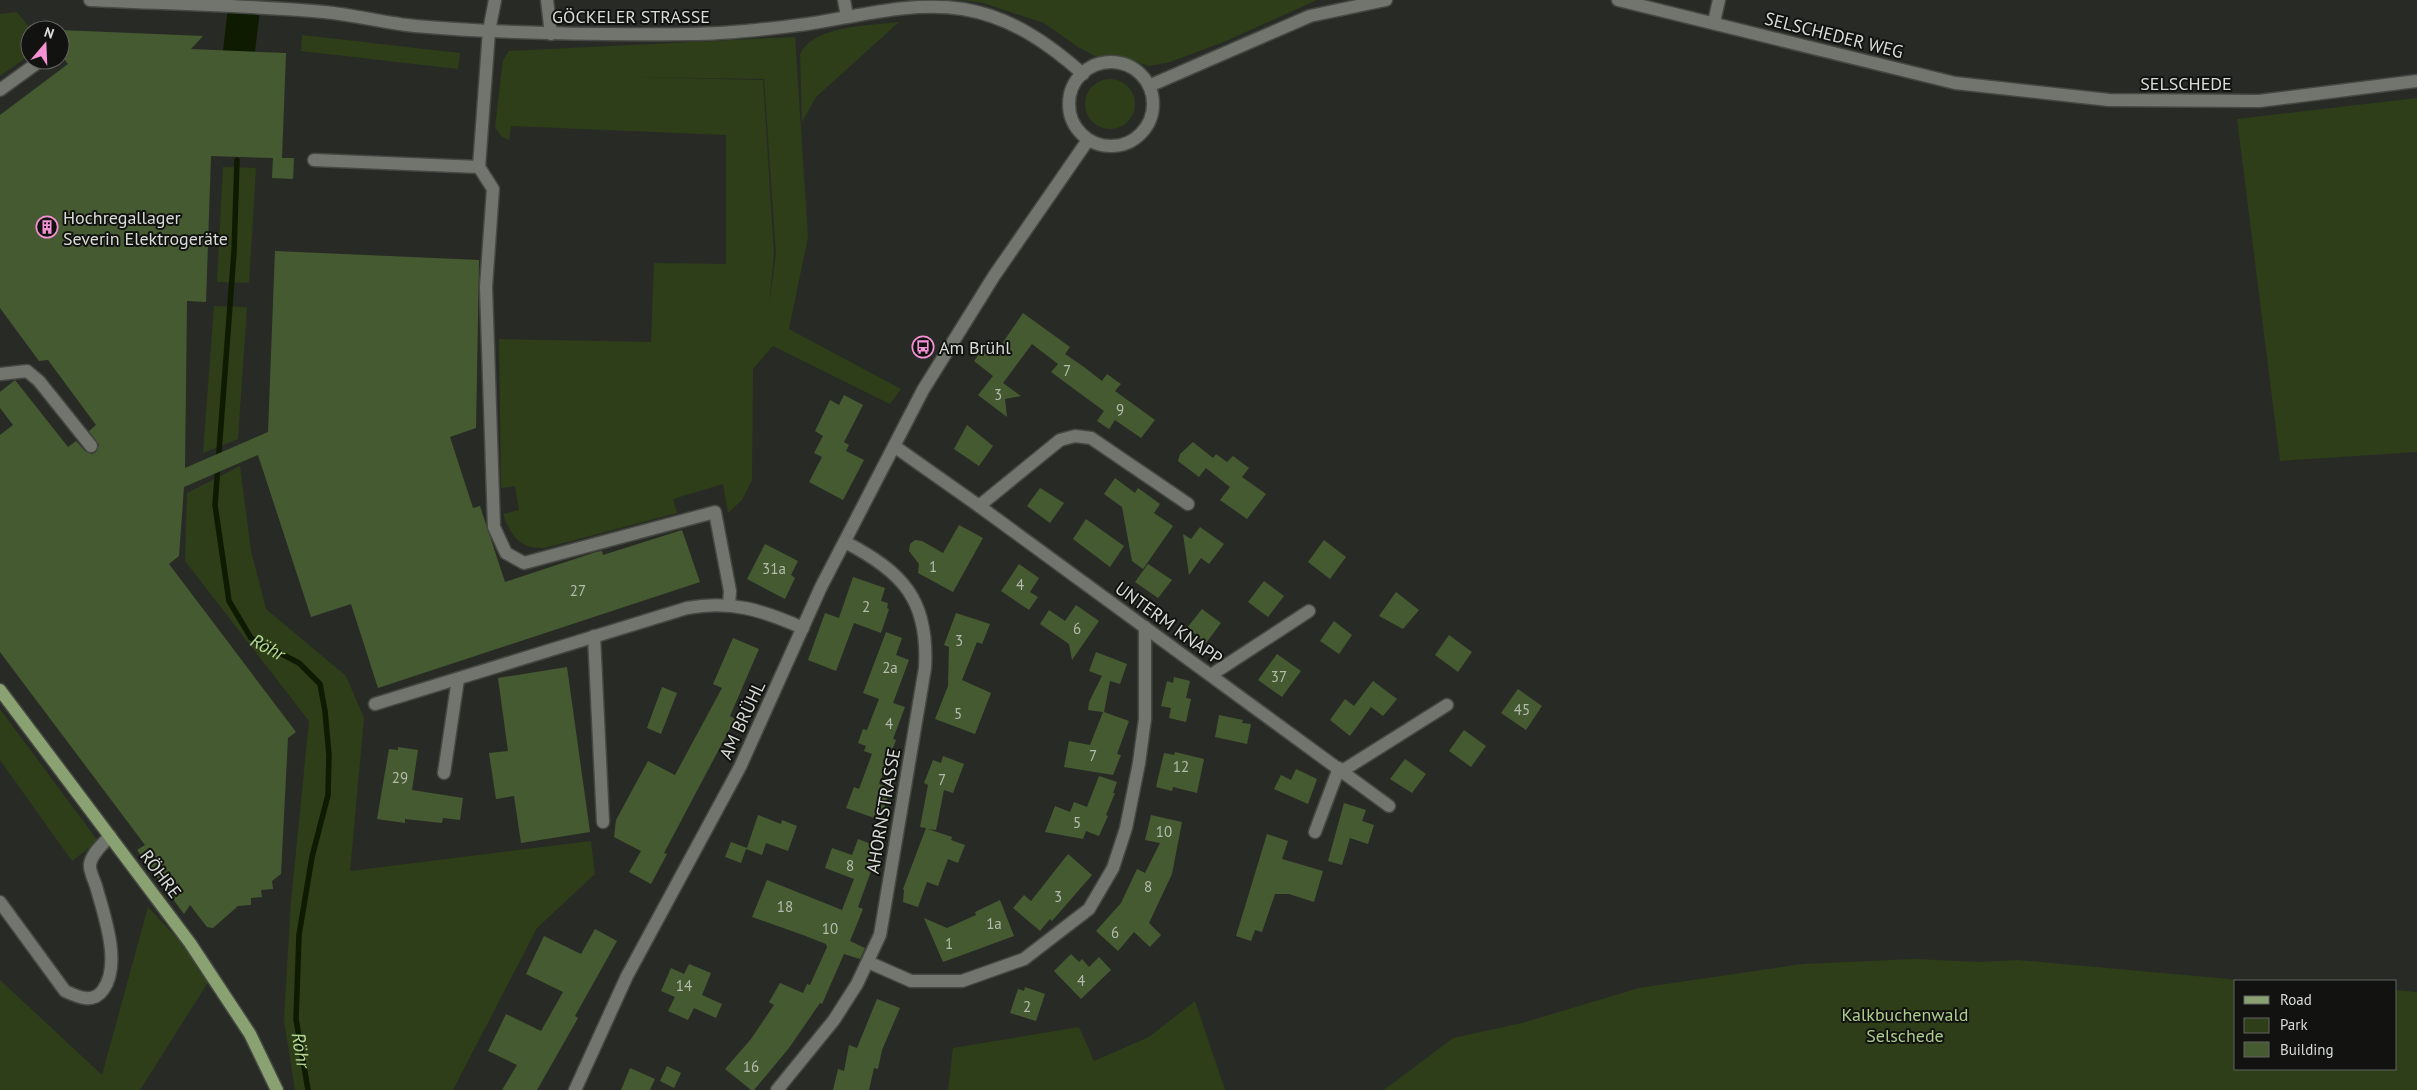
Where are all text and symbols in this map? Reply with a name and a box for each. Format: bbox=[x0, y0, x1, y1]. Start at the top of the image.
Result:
street label: GÖCKELER STRASSE bbox=[552, 5, 710, 28]
street label: SELSCHEDER WEG bbox=[1762, 7, 1906, 63]
north arrow bbox=[20, 20, 70, 70]
text: N bbox=[42, 23, 57, 43]
street label: SELSCHEDE bbox=[2140, 72, 2232, 95]
place label: Hochregallager Severin Elektrogeräte bbox=[63, 206, 228, 250]
building icon: Hochregallager Severin Elektrogeräte bbox=[35, 215, 59, 239]
bus stop icon: Am Brühl bbox=[911, 335, 935, 359]
place label: Am Brühl bbox=[939, 336, 1011, 359]
house number: 7 bbox=[1063, 361, 1071, 380]
house number: 3 bbox=[994, 385, 1002, 404]
house number: 9 bbox=[1116, 400, 1124, 419]
house number: 1 bbox=[929, 557, 937, 576]
house number: 31a bbox=[762, 559, 786, 578]
house number: 4 bbox=[1016, 575, 1024, 594]
street label: UNTERM KNAPP bbox=[1111, 576, 1227, 670]
house number: 27 bbox=[570, 581, 586, 600]
house number: 2 bbox=[862, 597, 870, 616]
house number: 6 bbox=[1073, 619, 1081, 638]
water label: Röhr bbox=[247, 628, 291, 667]
house number: 3 bbox=[955, 631, 963, 650]
house number: 2a bbox=[882, 658, 898, 677]
house number: 37 bbox=[1271, 667, 1287, 686]
street label: AM BRÜHL bbox=[714, 677, 770, 763]
house number: 45 bbox=[1514, 700, 1530, 719]
house number: 5 bbox=[954, 704, 962, 723]
house number: 4 bbox=[885, 714, 893, 733]
house number: 7 bbox=[1089, 746, 1097, 765]
street label: AHORNSTRASSE bbox=[861, 747, 905, 875]
house number: 12 bbox=[1173, 757, 1189, 776]
house number: 29 bbox=[392, 768, 408, 787]
house number: 7 bbox=[938, 770, 946, 789]
house number: 5 bbox=[1073, 813, 1081, 832]
house number: 10 bbox=[1156, 822, 1172, 841]
street label: RÖHRE bbox=[135, 845, 187, 903]
house number: 8 bbox=[846, 856, 854, 875]
house number: 8 bbox=[1144, 877, 1152, 896]
house number: 3 bbox=[1054, 887, 1062, 906]
house number: 18 bbox=[777, 897, 793, 916]
house number: 1a bbox=[986, 914, 1002, 933]
house number: 10 bbox=[822, 919, 838, 938]
house number: 6 bbox=[1111, 923, 1119, 942]
house number: 1 bbox=[945, 934, 953, 953]
house number: 4 bbox=[1077, 971, 1085, 990]
house number: 14 bbox=[676, 976, 692, 995]
legend bbox=[2234, 980, 2397, 1070]
text: Road bbox=[2280, 990, 2312, 1009]
house number: 2 bbox=[1023, 997, 1031, 1016]
park label: Kalkbuchenwald Selschede bbox=[1842, 1003, 1968, 1047]
text: Park bbox=[2280, 1015, 2308, 1034]
water label: Röhr bbox=[286, 1030, 316, 1071]
text: Building bbox=[2280, 1040, 2334, 1059]
house number: 16 bbox=[743, 1057, 759, 1076]

